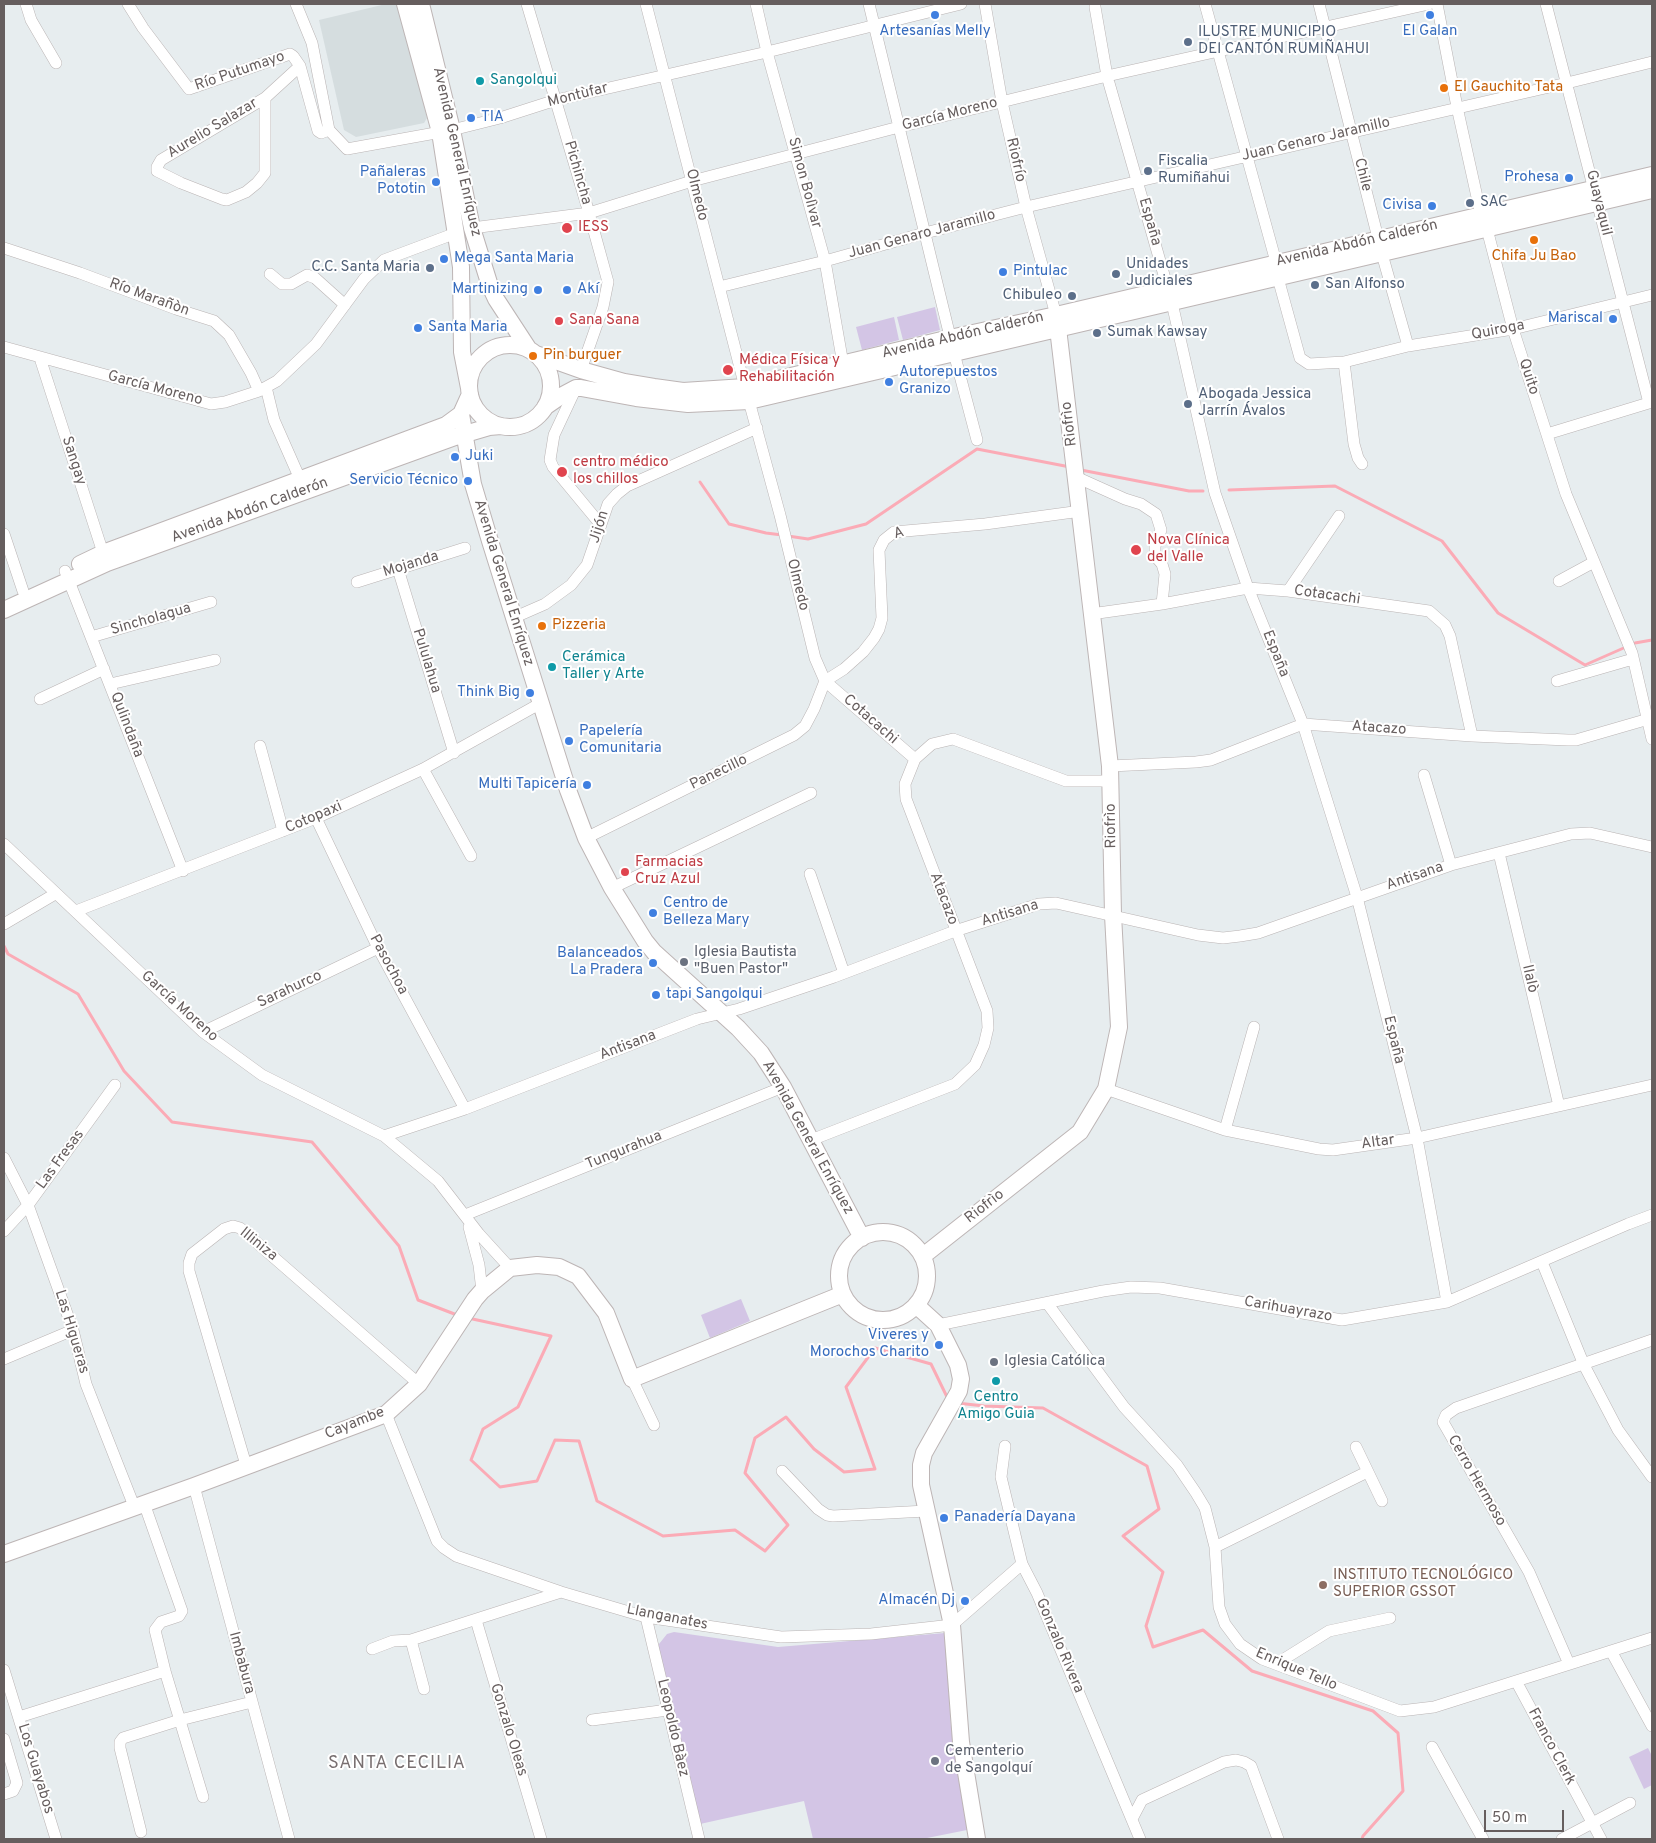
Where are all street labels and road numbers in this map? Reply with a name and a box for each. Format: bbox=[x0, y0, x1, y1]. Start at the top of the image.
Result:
street label: Río Putumayo bbox=[193, 48, 287, 96]
street label: Avenida General Enríquez bbox=[428, 66, 484, 238]
street label: Montùfar bbox=[546, 80, 610, 112]
street label: García Moreno bbox=[900, 94, 1000, 136]
street label: Aurelio Salazar bbox=[165, 95, 261, 163]
street label: Juan Genaro Jaramillo bbox=[1240, 114, 1392, 166]
street label: Simon Bolìvar bbox=[783, 136, 825, 230]
street label: Riofrío bbox=[1001, 136, 1029, 184]
street label: Pichincha bbox=[559, 139, 595, 207]
street label: Chile bbox=[1349, 156, 1375, 194]
street label: Olmedo bbox=[681, 167, 711, 223]
street label: Guayaquil bbox=[1581, 168, 1615, 238]
street label: España bbox=[1134, 196, 1164, 248]
street label: Juan Genaro Jaramillo bbox=[846, 207, 998, 263]
street label: Avenida Abdón Calderón bbox=[1274, 217, 1440, 271]
street label: Río Marañòn bbox=[106, 275, 192, 321]
street label: Avenida Abdón Calderón bbox=[880, 309, 1046, 363]
street label: Quiroga bbox=[1470, 317, 1526, 345]
street label: Quito bbox=[1514, 357, 1542, 397]
street label: García Moreno bbox=[105, 368, 205, 410]
street label: Riofrìo bbox=[1058, 401, 1082, 447]
street label: Sangay bbox=[57, 434, 89, 488]
street label: Avenida Abdón Calderón bbox=[169, 474, 331, 548]
street label: Avenida General Enríquez bbox=[469, 498, 537, 668]
street label: Jijón bbox=[586, 508, 614, 546]
street label: A bbox=[892, 524, 906, 544]
street label: Mojanda bbox=[381, 548, 441, 582]
street label: Olmedo bbox=[782, 557, 812, 613]
street label: Cotacachi bbox=[1293, 582, 1361, 610]
street label: Sincholagua bbox=[109, 600, 193, 640]
street label: Pululahua bbox=[408, 626, 444, 696]
street label: España bbox=[1258, 628, 1292, 680]
street label: Qulindaña bbox=[105, 690, 147, 760]
street label: Cotacachi bbox=[839, 691, 901, 749]
street label: Atacazo bbox=[1351, 718, 1407, 740]
street label: Panecillo bbox=[687, 751, 751, 795]
street label: Cotopaxi bbox=[283, 798, 345, 838]
street label: Riofrìo bbox=[1103, 803, 1121, 849]
street label: Antisana bbox=[1384, 859, 1446, 895]
street label: Atacazo bbox=[925, 870, 961, 928]
street label: Antisana bbox=[979, 897, 1041, 931]
street label: Pasochoa bbox=[365, 932, 411, 998]
street label: Ilalò bbox=[1517, 963, 1541, 995]
street label: Sarahurco bbox=[255, 967, 325, 1013]
street label: García Moreno bbox=[137, 968, 221, 1046]
street label: España bbox=[1378, 1014, 1408, 1066]
street label: Antisana bbox=[597, 1027, 659, 1065]
street label: Avenida General Enríquez bbox=[757, 1058, 857, 1218]
street label: Las Fresas bbox=[33, 1127, 89, 1193]
street label: Tungurahua bbox=[583, 1128, 665, 1174]
street label: Altar bbox=[1360, 1132, 1396, 1154]
street label: Riofrìo bbox=[962, 1186, 1008, 1228]
street label: Illiniza bbox=[235, 1224, 281, 1266]
street label: Las Higueras bbox=[50, 1288, 92, 1376]
street label: Carihuayrazo bbox=[1242, 1293, 1334, 1327]
street label: Cayambe bbox=[323, 1404, 387, 1444]
street label: Cerro Hermoso bbox=[1443, 1432, 1509, 1530]
street label: Gonzalo Rivera bbox=[1031, 1596, 1087, 1696]
street label: Llanganates bbox=[625, 1601, 709, 1635]
street label: Imbabura bbox=[224, 1630, 258, 1696]
street label: Enrique Tello bbox=[1252, 1645, 1340, 1695]
street label: Leopoldo Bàez bbox=[652, 1677, 692, 1779]
street label: Gonzalo Oleas bbox=[485, 1681, 531, 1779]
street label: Franco Clerk bbox=[1523, 1705, 1579, 1789]
street label: Los Guayabos bbox=[13, 1722, 57, 1816]

